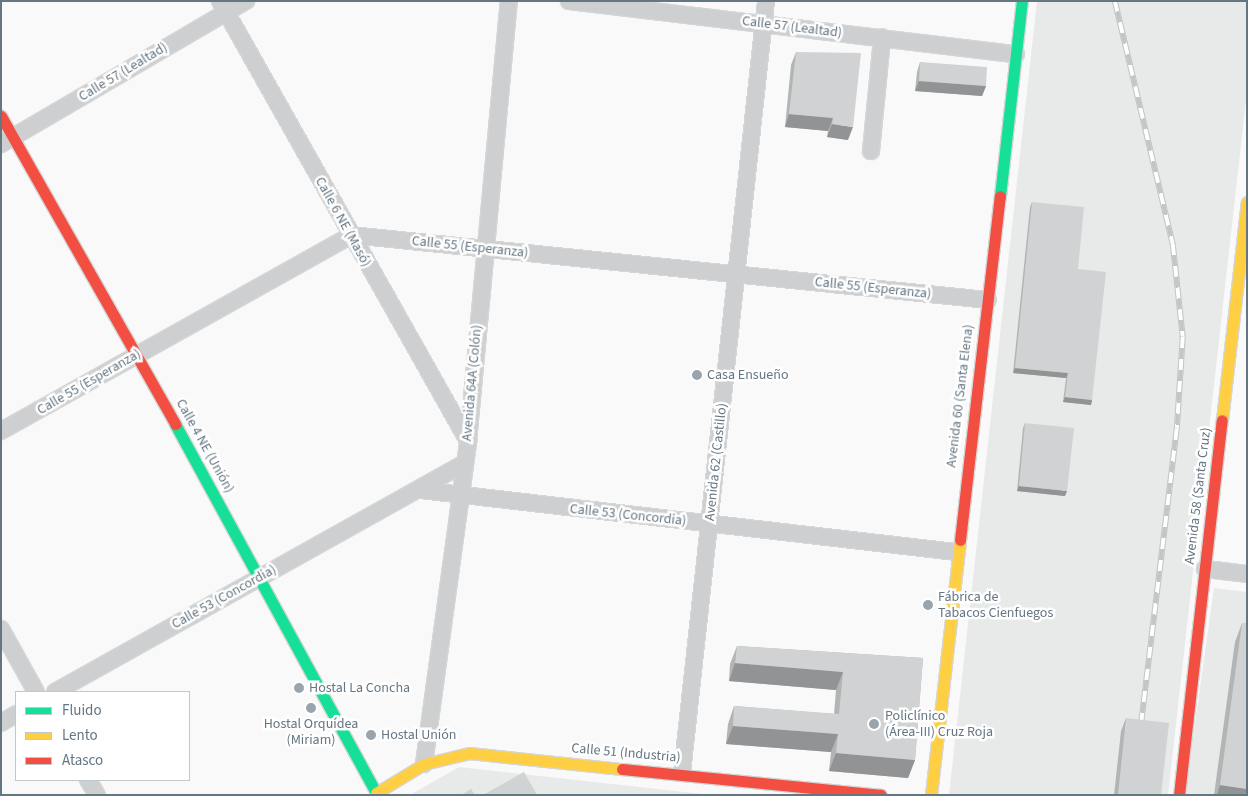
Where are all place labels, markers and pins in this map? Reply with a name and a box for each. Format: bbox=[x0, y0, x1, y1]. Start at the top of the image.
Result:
place label: Casa Ensueño bbox=[707, 367, 788, 383]
marker: Casa Ensueño bbox=[691, 369, 703, 381]
place label: Fábrica de Tabacos Cienfuegos bbox=[938, 589, 1053, 622]
marker: Fábrica de Tabacos Cienfuegos bbox=[922, 599, 934, 611]
place label: Hostal La Concha bbox=[309, 680, 410, 696]
marker: Hostal La Concha bbox=[293, 682, 305, 694]
marker: Hostal Orquídea (Miriam) bbox=[305, 702, 317, 714]
place label: Policlínico (Área-III) Cruz Roja bbox=[885, 708, 993, 740]
place label: Hostal Orquídea (Miriam) bbox=[264, 716, 358, 749]
marker: Policlínico (Área-III) Cruz Roja bbox=[867, 717, 881, 731]
place label: Hostal Unión bbox=[381, 727, 457, 743]
marker: Hostal Unión bbox=[365, 729, 377, 741]

